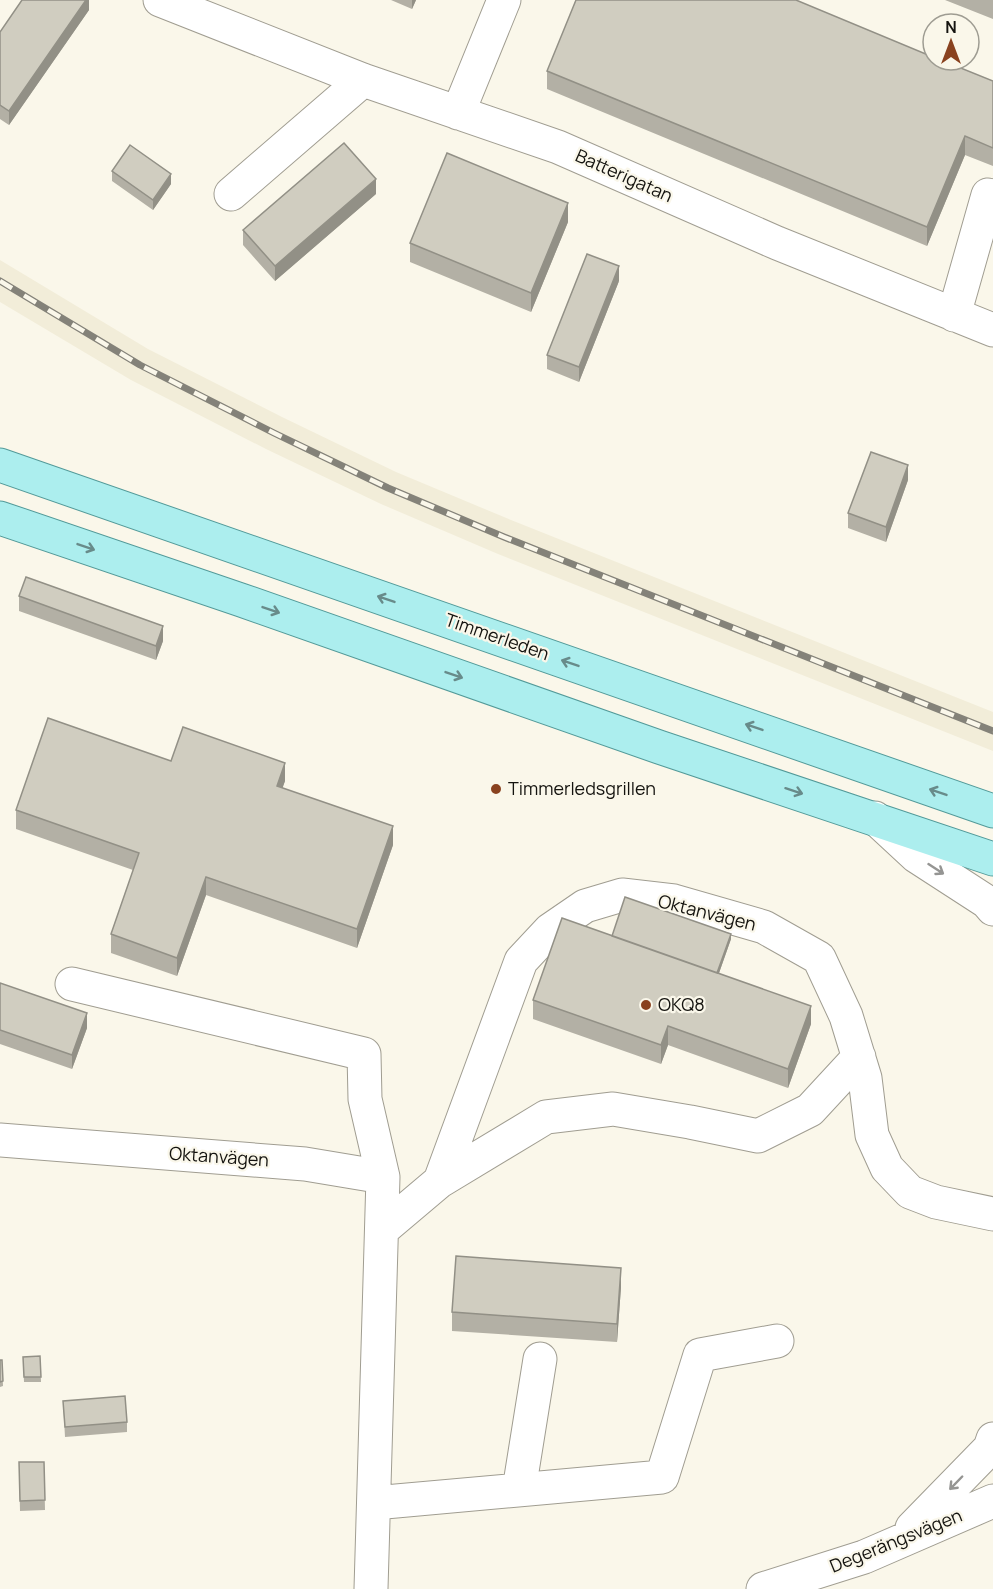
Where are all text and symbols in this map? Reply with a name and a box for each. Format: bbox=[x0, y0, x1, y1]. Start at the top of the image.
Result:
north arrow bbox=[921, 12, 981, 72]
text: N bbox=[945, 16, 957, 38]
street label: Batterigatan bbox=[572, 143, 677, 207]
one-way arrow bbox=[76, 542, 95, 553]
one-way arrow bbox=[377, 592, 396, 603]
one-way arrow bbox=[261, 606, 279, 617]
street label: Timmerleden bbox=[442, 607, 553, 665]
one-way arrow bbox=[561, 656, 580, 667]
one-way arrow bbox=[445, 670, 463, 681]
one-way arrow bbox=[745, 720, 764, 731]
place label: Timmerledsgrillen bbox=[508, 776, 656, 800]
marker: Timmerledsgrillen bbox=[489, 782, 503, 796]
one-way arrow bbox=[929, 785, 948, 796]
one-way arrow bbox=[785, 787, 803, 798]
one-way arrow bbox=[927, 863, 944, 875]
street label: Oktanvägen bbox=[656, 888, 759, 936]
place label: OKQ8 bbox=[658, 992, 705, 1016]
marker: OKQ8 bbox=[639, 998, 653, 1012]
street label: Oktanvägen bbox=[168, 1141, 270, 1171]
one-way arrow bbox=[949, 1476, 963, 1491]
street label: Degerängsvägen bbox=[826, 1503, 965, 1578]

